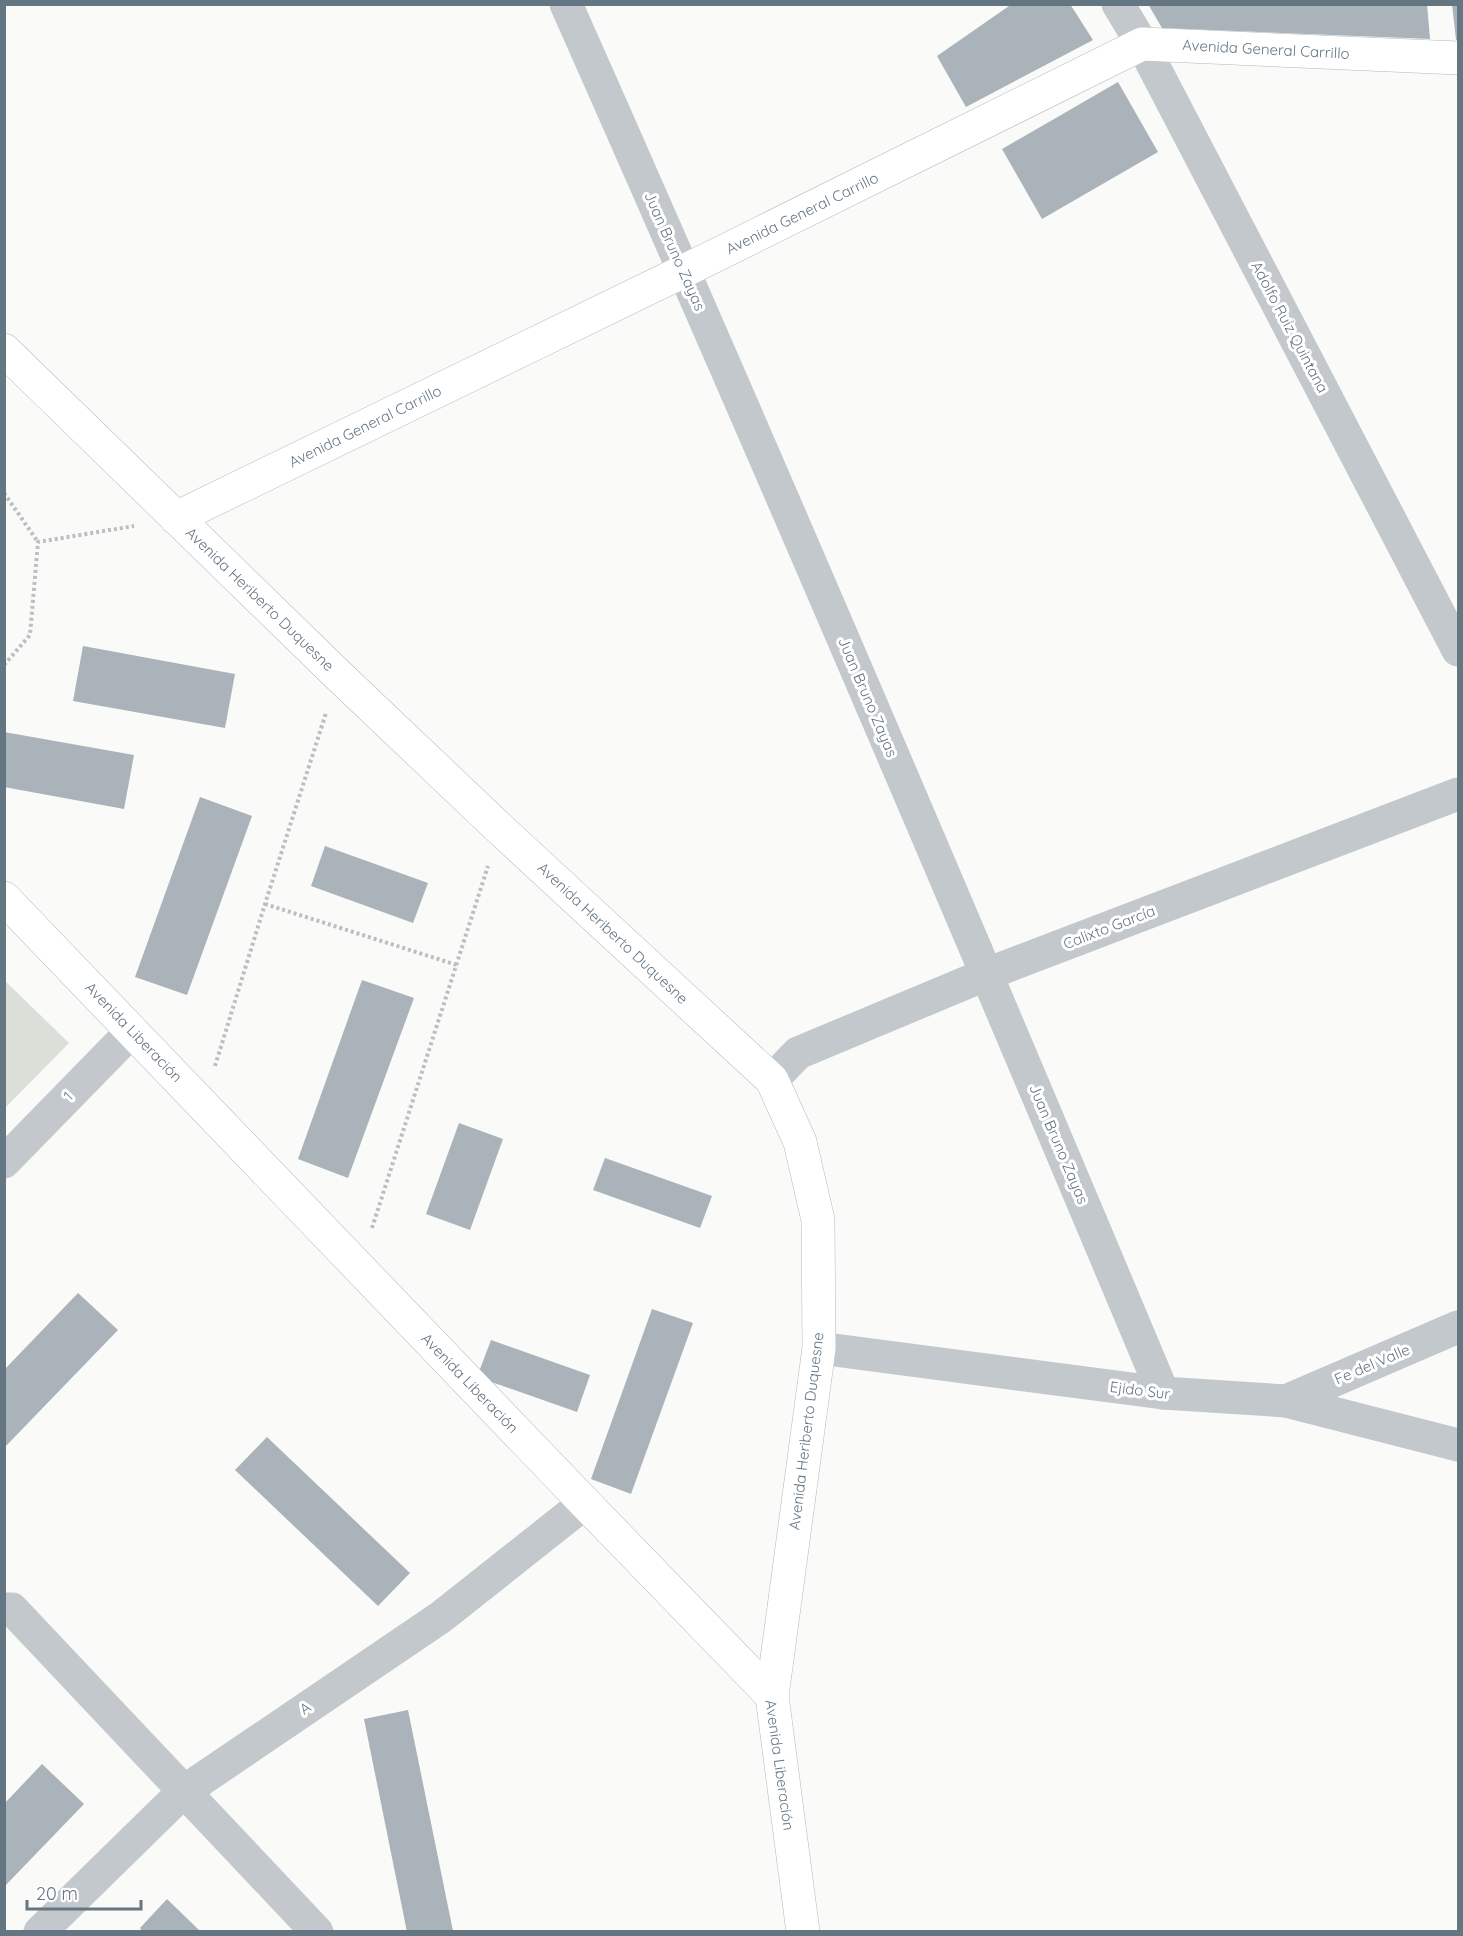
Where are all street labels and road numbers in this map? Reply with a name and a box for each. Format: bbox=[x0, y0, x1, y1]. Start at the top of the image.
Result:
street label: Avenida General Carrillo bbox=[1182, 35, 1350, 63]
street label: Avenida General Carrillo bbox=[723, 168, 881, 258]
street label: Juan Bruno Zayas bbox=[640, 189, 710, 313]
street label: Adolfo Ruiz Quintana bbox=[1247, 258, 1333, 396]
street label: Avenida General Carrillo bbox=[286, 381, 444, 471]
street label: Avenida Heriberto Duquesne bbox=[182, 523, 338, 675]
street label: Juan Bruno Zayas bbox=[834, 634, 902, 760]
street label: Avenida Heriberto Duquesne bbox=[534, 858, 692, 1008]
street label: Calixto García bbox=[1060, 901, 1158, 953]
street label: Avenida Liberación bbox=[81, 978, 187, 1086]
street label: Juan Bruno Zayas bbox=[1025, 1081, 1093, 1207]
street label: 1 bbox=[59, 1087, 77, 1105]
street label: Avenida Liberación bbox=[417, 1329, 523, 1437]
street label: Avenida Heriberto Duquesne bbox=[784, 1331, 828, 1531]
street label: Fe del Valle bbox=[1331, 1340, 1413, 1388]
street label: Ejido Sur bbox=[1109, 1377, 1172, 1403]
street label: A bbox=[296, 1697, 315, 1719]
street label: Avenida Liberación bbox=[761, 1698, 799, 1832]

